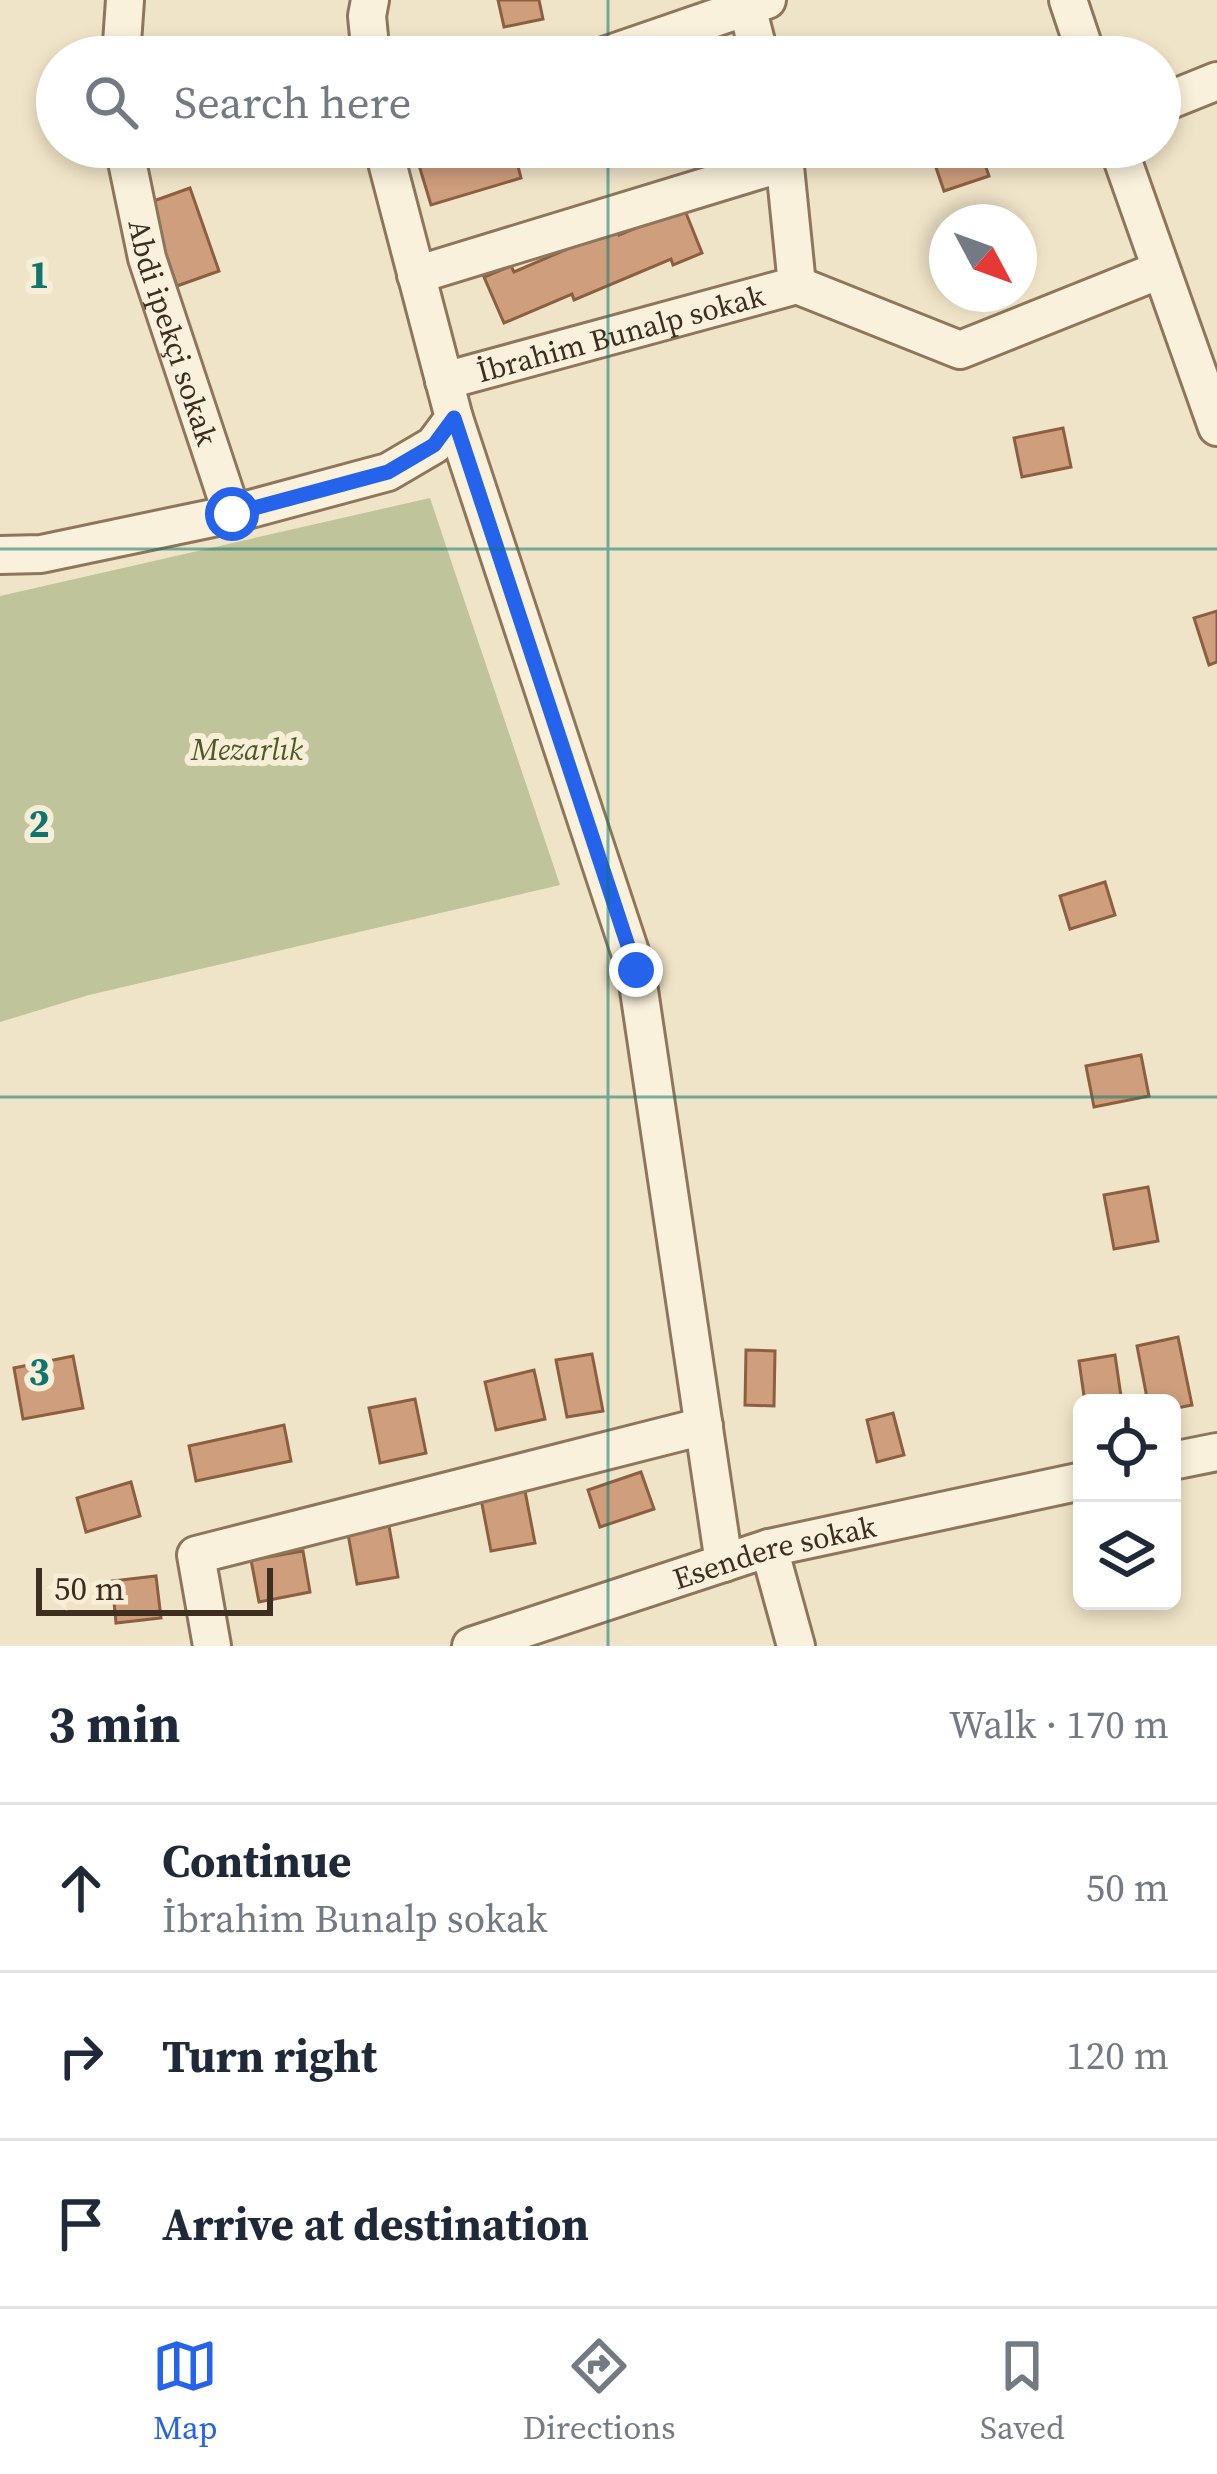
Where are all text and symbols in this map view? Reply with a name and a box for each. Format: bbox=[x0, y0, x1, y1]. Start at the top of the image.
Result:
search box bbox=[36, 36, 1181, 168]
icon: search bbox=[78, 69, 144, 135]
text: Search here bbox=[174, 71, 411, 133]
north arrow bbox=[929, 204, 1037, 312]
street label: Abdi ipekçi sokak bbox=[119, 216, 228, 451]
text: 1 bbox=[28, 248, 50, 301]
street label: İbrahim Bunalp sokak bbox=[472, 274, 770, 392]
route start bbox=[205, 487, 259, 541]
park label: Mezarlık bbox=[190, 729, 304, 770]
text: 2 bbox=[28, 797, 50, 850]
route end bbox=[609, 943, 663, 997]
text: 3 bbox=[28, 1345, 50, 1398]
map controls bbox=[1073, 1394, 1181, 1610]
button: locate bbox=[1073, 1394, 1181, 1502]
button: layers bbox=[1073, 1502, 1181, 1610]
street label: Esendere sokak bbox=[667, 1505, 880, 1599]
scale bar bbox=[36, 1562, 273, 1615]
text: 50 m bbox=[54, 1566, 124, 1611]
text: 3 min bbox=[48, 1689, 180, 1759]
text: Walk · 170 m bbox=[949, 1698, 1169, 1751]
text: Continue bbox=[162, 1830, 351, 1892]
icon: ahead bbox=[48, 1855, 114, 1921]
text: 50 m bbox=[1086, 1861, 1169, 1914]
text: İbrahim Bunalp sokak bbox=[162, 1892, 547, 1945]
icon: right bbox=[48, 2023, 114, 2089]
text: Turn right bbox=[162, 2025, 377, 2087]
text: 120 m bbox=[1066, 2029, 1169, 2082]
icon: arrive bbox=[48, 2191, 114, 2257]
text: Arrive at destination bbox=[162, 2193, 589, 2255]
tab: Map bbox=[152, 2333, 218, 2450]
tab: Directions bbox=[523, 2333, 676, 2450]
tab: Saved bbox=[980, 2333, 1065, 2450]

